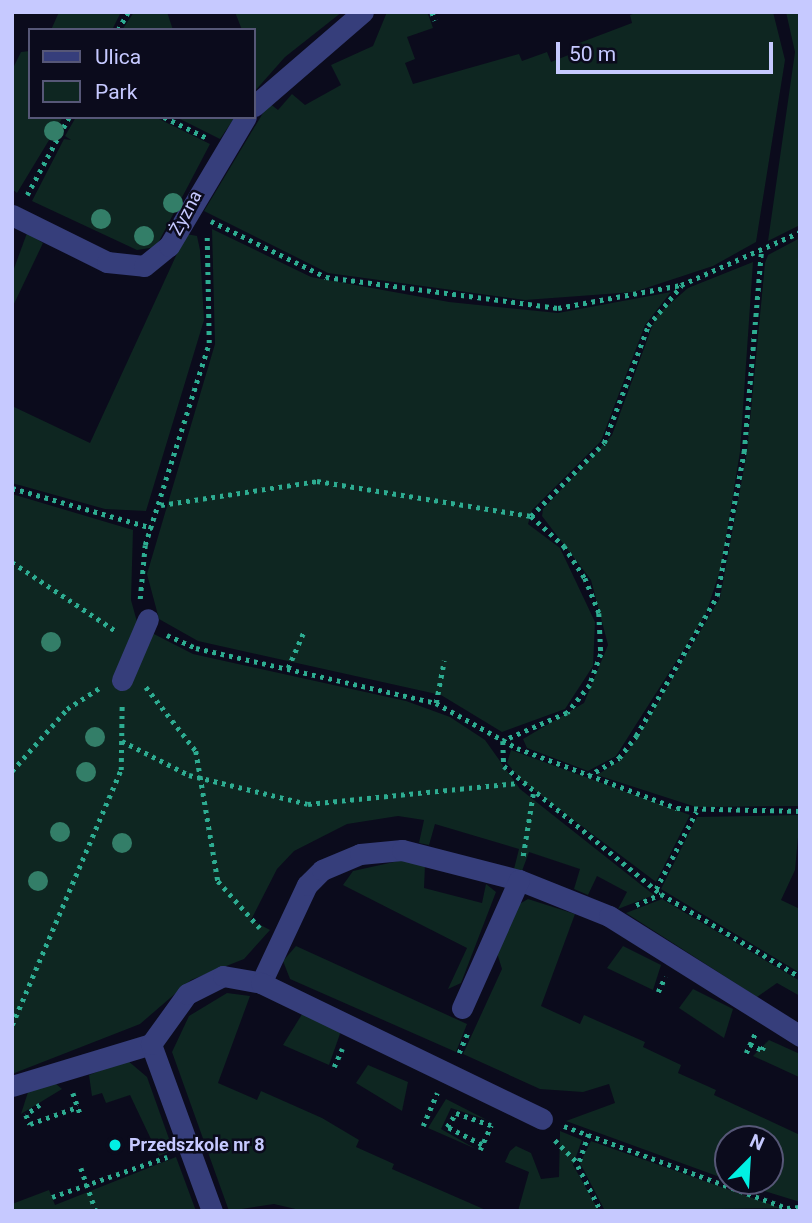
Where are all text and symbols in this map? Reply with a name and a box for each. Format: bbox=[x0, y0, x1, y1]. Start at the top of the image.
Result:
legend bbox=[28, 28, 256, 119]
scale bar bbox=[560, 28, 777, 72]
text: 50 m bbox=[569, 42, 616, 66]
text: Ulica bbox=[95, 45, 141, 69]
text: Park bbox=[95, 80, 137, 104]
street label: Żyzna bbox=[165, 187, 207, 239]
north arrow bbox=[714, 1125, 784, 1195]
text: N bbox=[746, 1129, 768, 1155]
place label: Przedszkole nr 8 bbox=[129, 1134, 265, 1156]
marker: Przedszkole nr 8 bbox=[107, 1137, 123, 1153]

